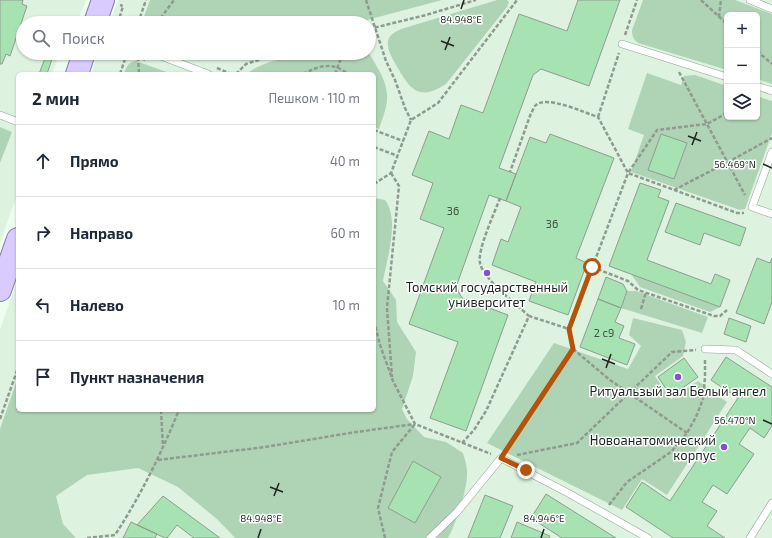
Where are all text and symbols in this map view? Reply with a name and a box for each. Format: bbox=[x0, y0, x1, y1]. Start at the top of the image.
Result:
map controls bbox=[724, 12, 760, 120]
button: + bbox=[724, 12, 760, 48]
text: 84.948°E bbox=[440, 13, 482, 25]
search box bbox=[16, 16, 376, 60]
icon: search bbox=[30, 27, 52, 49]
text: Поиск bbox=[62, 29, 105, 47]
button: − bbox=[724, 48, 760, 84]
button: layers bbox=[724, 84, 760, 120]
text: 2 мин bbox=[32, 88, 80, 108]
text: Пешком · 110 m bbox=[268, 90, 360, 106]
icon: ahead bbox=[32, 150, 54, 172]
text: Прямо bbox=[70, 152, 119, 170]
text: 40 m bbox=[330, 153, 360, 169]
text: 56.469°N bbox=[714, 158, 756, 170]
house number: 36 bbox=[447, 204, 459, 217]
house number: 36 bbox=[546, 217, 558, 230]
icon: right bbox=[32, 222, 54, 244]
text: Направо bbox=[70, 224, 133, 242]
text: 60 m bbox=[330, 225, 360, 241]
route start bbox=[583, 258, 601, 276]
marker: Томский государственный университет bbox=[482, 268, 492, 278]
place label: Томский государственный университет bbox=[406, 279, 568, 310]
icon: left bbox=[32, 294, 54, 316]
text: Налево bbox=[70, 296, 124, 314]
text: 10 m bbox=[333, 297, 360, 313]
house number: 2 с9 bbox=[594, 326, 614, 339]
icon: arrive bbox=[32, 366, 54, 388]
text: Пункт назначения bbox=[70, 368, 204, 386]
marker: Ритуальзый зал Белый ангел bbox=[673, 372, 683, 382]
place label: Ритуальзый зал Белый ангел bbox=[590, 383, 766, 399]
text: 56.470°N bbox=[714, 414, 756, 426]
place label: Новоанатомический корпус bbox=[590, 432, 716, 463]
marker: Новоанатомический корпус bbox=[719, 442, 729, 452]
route end bbox=[517, 461, 535, 479]
text: 84.948°E bbox=[240, 512, 282, 524]
text: 84.946°E bbox=[523, 512, 565, 524]

